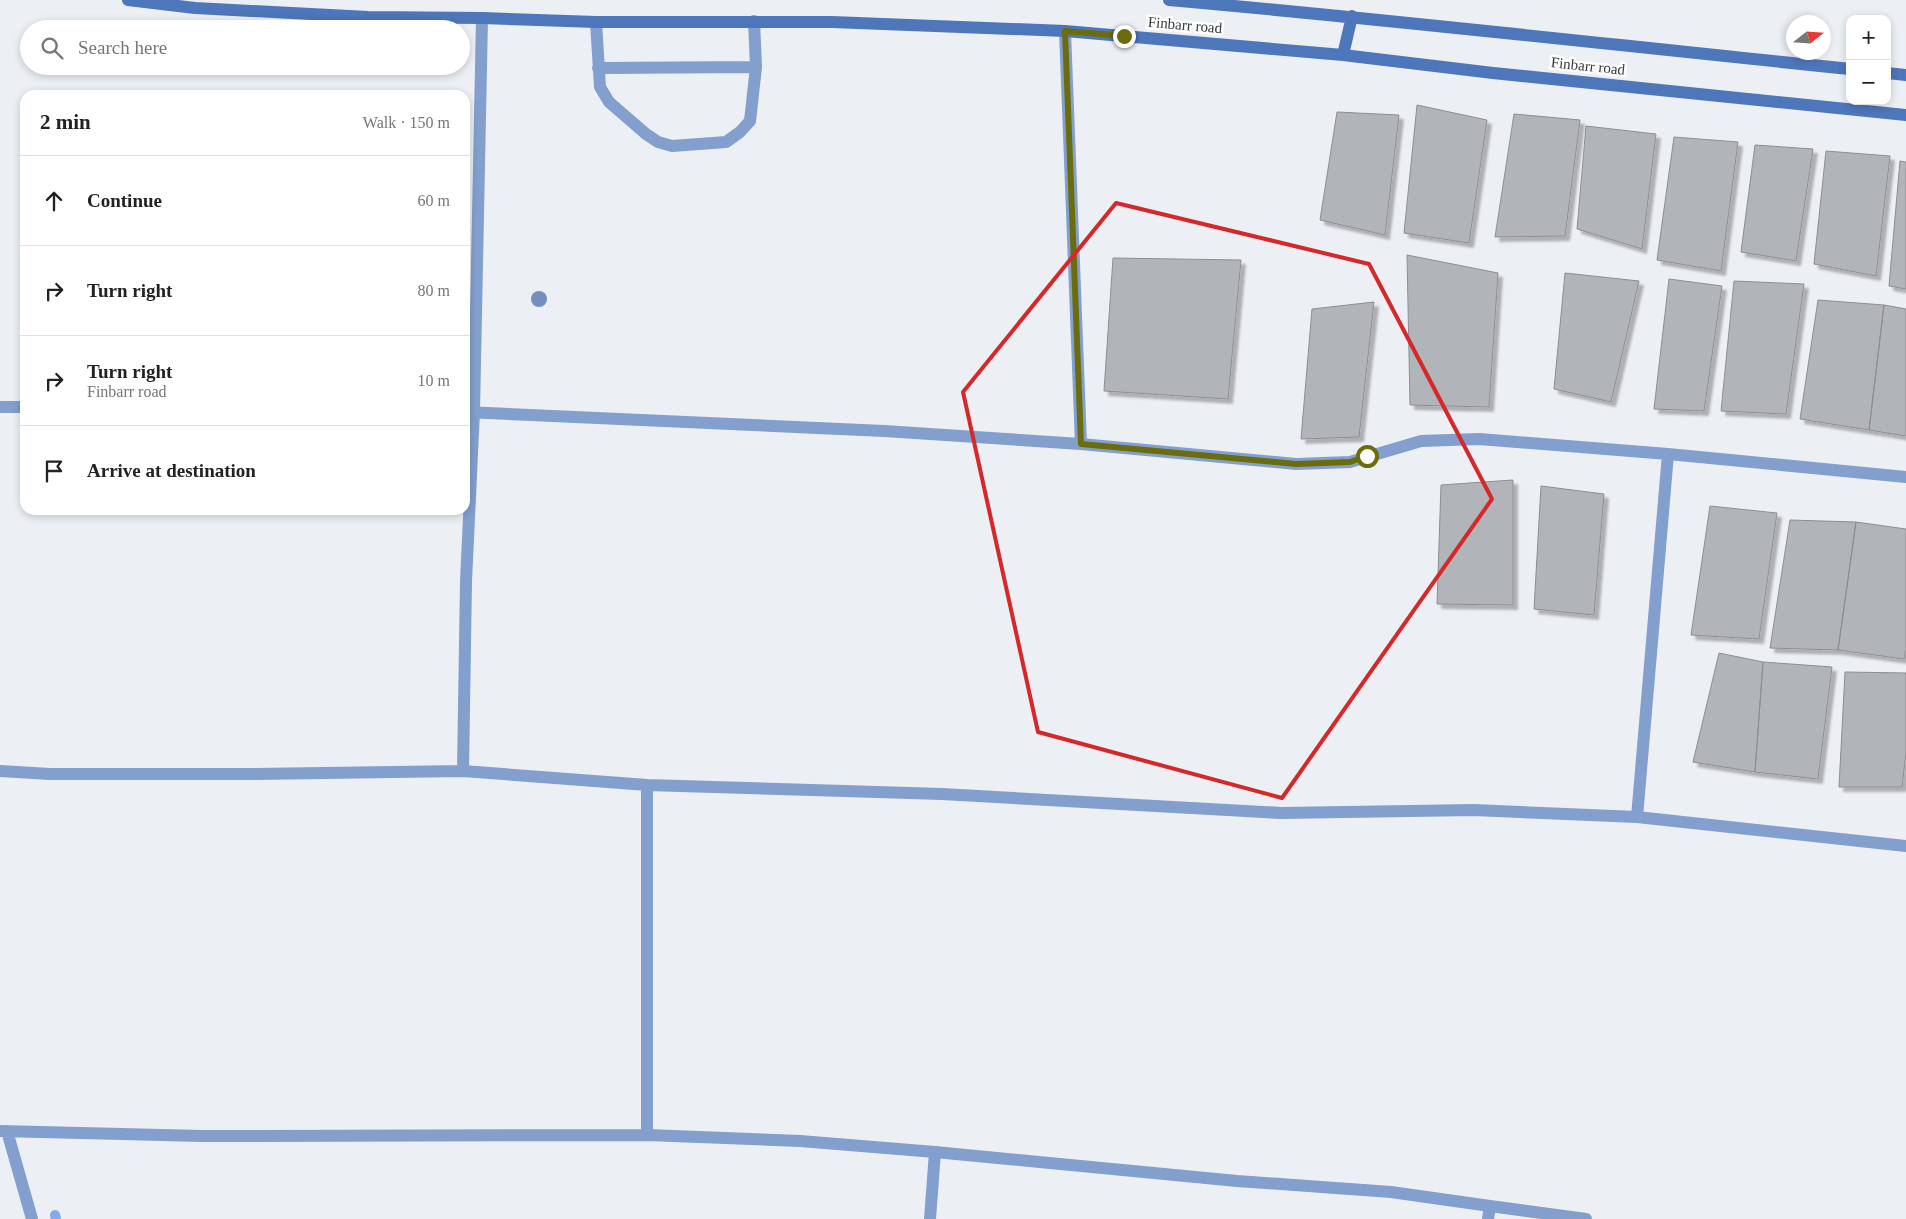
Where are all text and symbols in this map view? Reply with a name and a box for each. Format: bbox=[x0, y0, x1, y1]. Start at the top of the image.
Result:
street label: Finbarr road bbox=[1147, 14, 1223, 36]
north arrow bbox=[1786, 15, 1831, 60]
map controls bbox=[1846, 15, 1891, 105]
button: + bbox=[1846, 15, 1891, 60]
search box bbox=[20, 20, 470, 75]
route end bbox=[1113, 25, 1136, 48]
icon: search bbox=[38, 34, 66, 62]
text: Search here bbox=[78, 37, 167, 58]
street label: Finbarr road bbox=[1550, 54, 1626, 78]
button: − bbox=[1846, 60, 1891, 105]
text: 2 min bbox=[40, 110, 91, 134]
text: Walk · 150 m bbox=[363, 114, 450, 131]
icon: ahead bbox=[40, 187, 68, 215]
text: Continue bbox=[87, 190, 162, 211]
text: 60 m bbox=[418, 192, 450, 209]
icon: right bbox=[40, 277, 68, 305]
text: Turn right bbox=[87, 280, 172, 301]
text: 80 m bbox=[418, 282, 450, 299]
text: Turn right bbox=[87, 361, 172, 382]
icon: right bbox=[40, 367, 68, 395]
text: 10 m bbox=[418, 372, 450, 389]
text: Finbarr road bbox=[87, 383, 167, 400]
route start bbox=[1356, 445, 1379, 468]
icon: arrive bbox=[40, 457, 68, 485]
text: Arrive at destination bbox=[87, 460, 256, 481]

